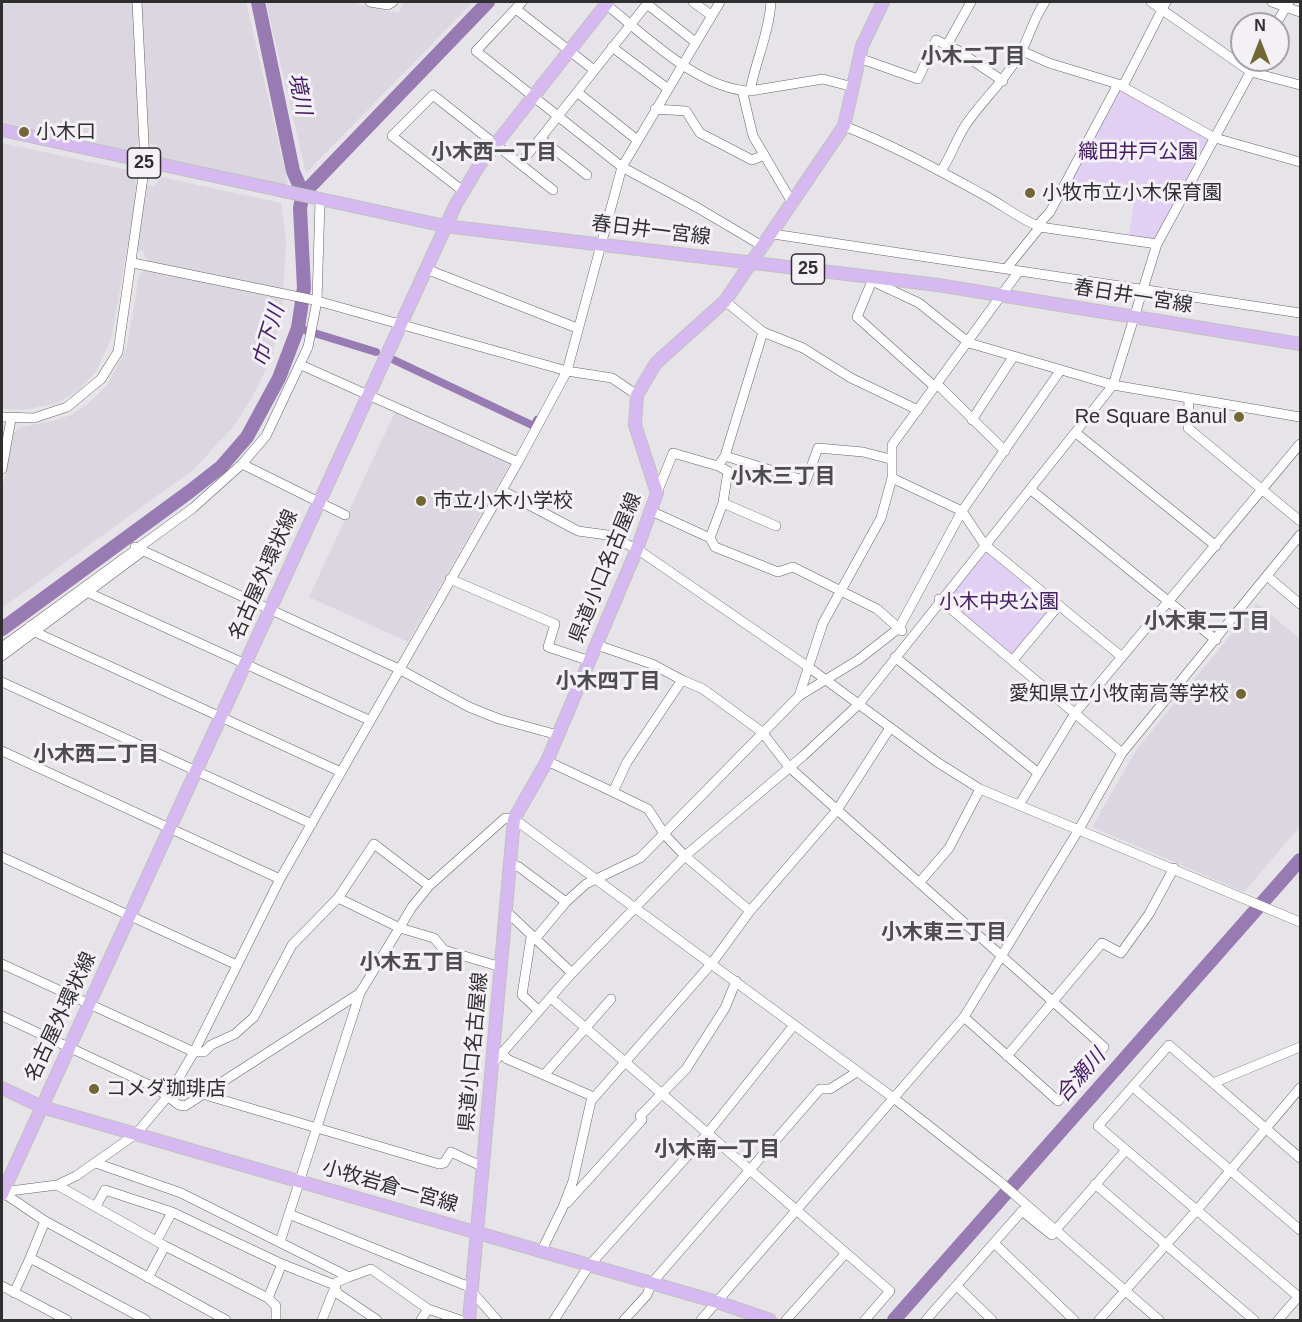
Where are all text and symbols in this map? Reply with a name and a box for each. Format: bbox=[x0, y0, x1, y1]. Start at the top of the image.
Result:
north arrow bbox=[1230, 12, 1290, 72]
text: N bbox=[1254, 17, 1266, 34]
district label: 小木二丁目 bbox=[921, 44, 1025, 70]
water label: 境川 bbox=[282, 71, 316, 117]
place label: 小木口 bbox=[36, 120, 96, 144]
marker: 小木口 bbox=[17, 125, 31, 139]
district label: 小木西一丁目 bbox=[431, 140, 557, 166]
park label: 織田井戸公園 bbox=[1078, 140, 1198, 164]
road number: 25 bbox=[128, 148, 160, 178]
place label: 小牧市立小木保育園 bbox=[1042, 181, 1222, 205]
marker: 小牧市立小木保育園 bbox=[1023, 186, 1037, 200]
street label: 春日井一宮線 bbox=[590, 212, 712, 250]
road number: 25 bbox=[792, 254, 824, 284]
street label: 春日井一宮線 bbox=[1072, 276, 1194, 318]
water label: 巾下川 bbox=[248, 302, 290, 370]
place label: Re Square Banul bbox=[1075, 405, 1227, 429]
marker: Re Square Banul bbox=[1232, 410, 1246, 424]
district label: 小木三丁目 bbox=[731, 464, 835, 490]
place label: 市立小木小学校 bbox=[433, 489, 573, 513]
street label: 県道小口名古屋線 bbox=[565, 489, 647, 647]
marker: 市立小木小学校 bbox=[414, 494, 428, 508]
street label: 名古屋外環状線 bbox=[225, 506, 303, 644]
park label: 小木中央公園 bbox=[939, 590, 1059, 614]
district label: 小木東二丁目 bbox=[1144, 609, 1270, 635]
district label: 小木四丁目 bbox=[556, 669, 660, 695]
place label: 愛知県立小牧南高等学校 bbox=[1009, 682, 1229, 706]
marker: 愛知県立小牧南高等学校 bbox=[1234, 687, 1248, 701]
district label: 小木西二丁目 bbox=[33, 742, 159, 768]
district label: 小木東三丁目 bbox=[881, 920, 1007, 946]
street label: 名古屋外環状線 bbox=[21, 948, 101, 1086]
district label: 小木五丁目 bbox=[360, 950, 464, 976]
street label: 県道小口名古屋線 bbox=[455, 971, 493, 1133]
water label: 合瀬川 bbox=[1051, 1044, 1111, 1108]
place label: コメダ珈琲店 bbox=[106, 1077, 226, 1101]
marker: コメダ珈琲店 bbox=[87, 1082, 101, 1096]
district label: 小木南一丁目 bbox=[654, 1137, 780, 1163]
street label: 小牧岩倉一宮線 bbox=[319, 1156, 461, 1218]

